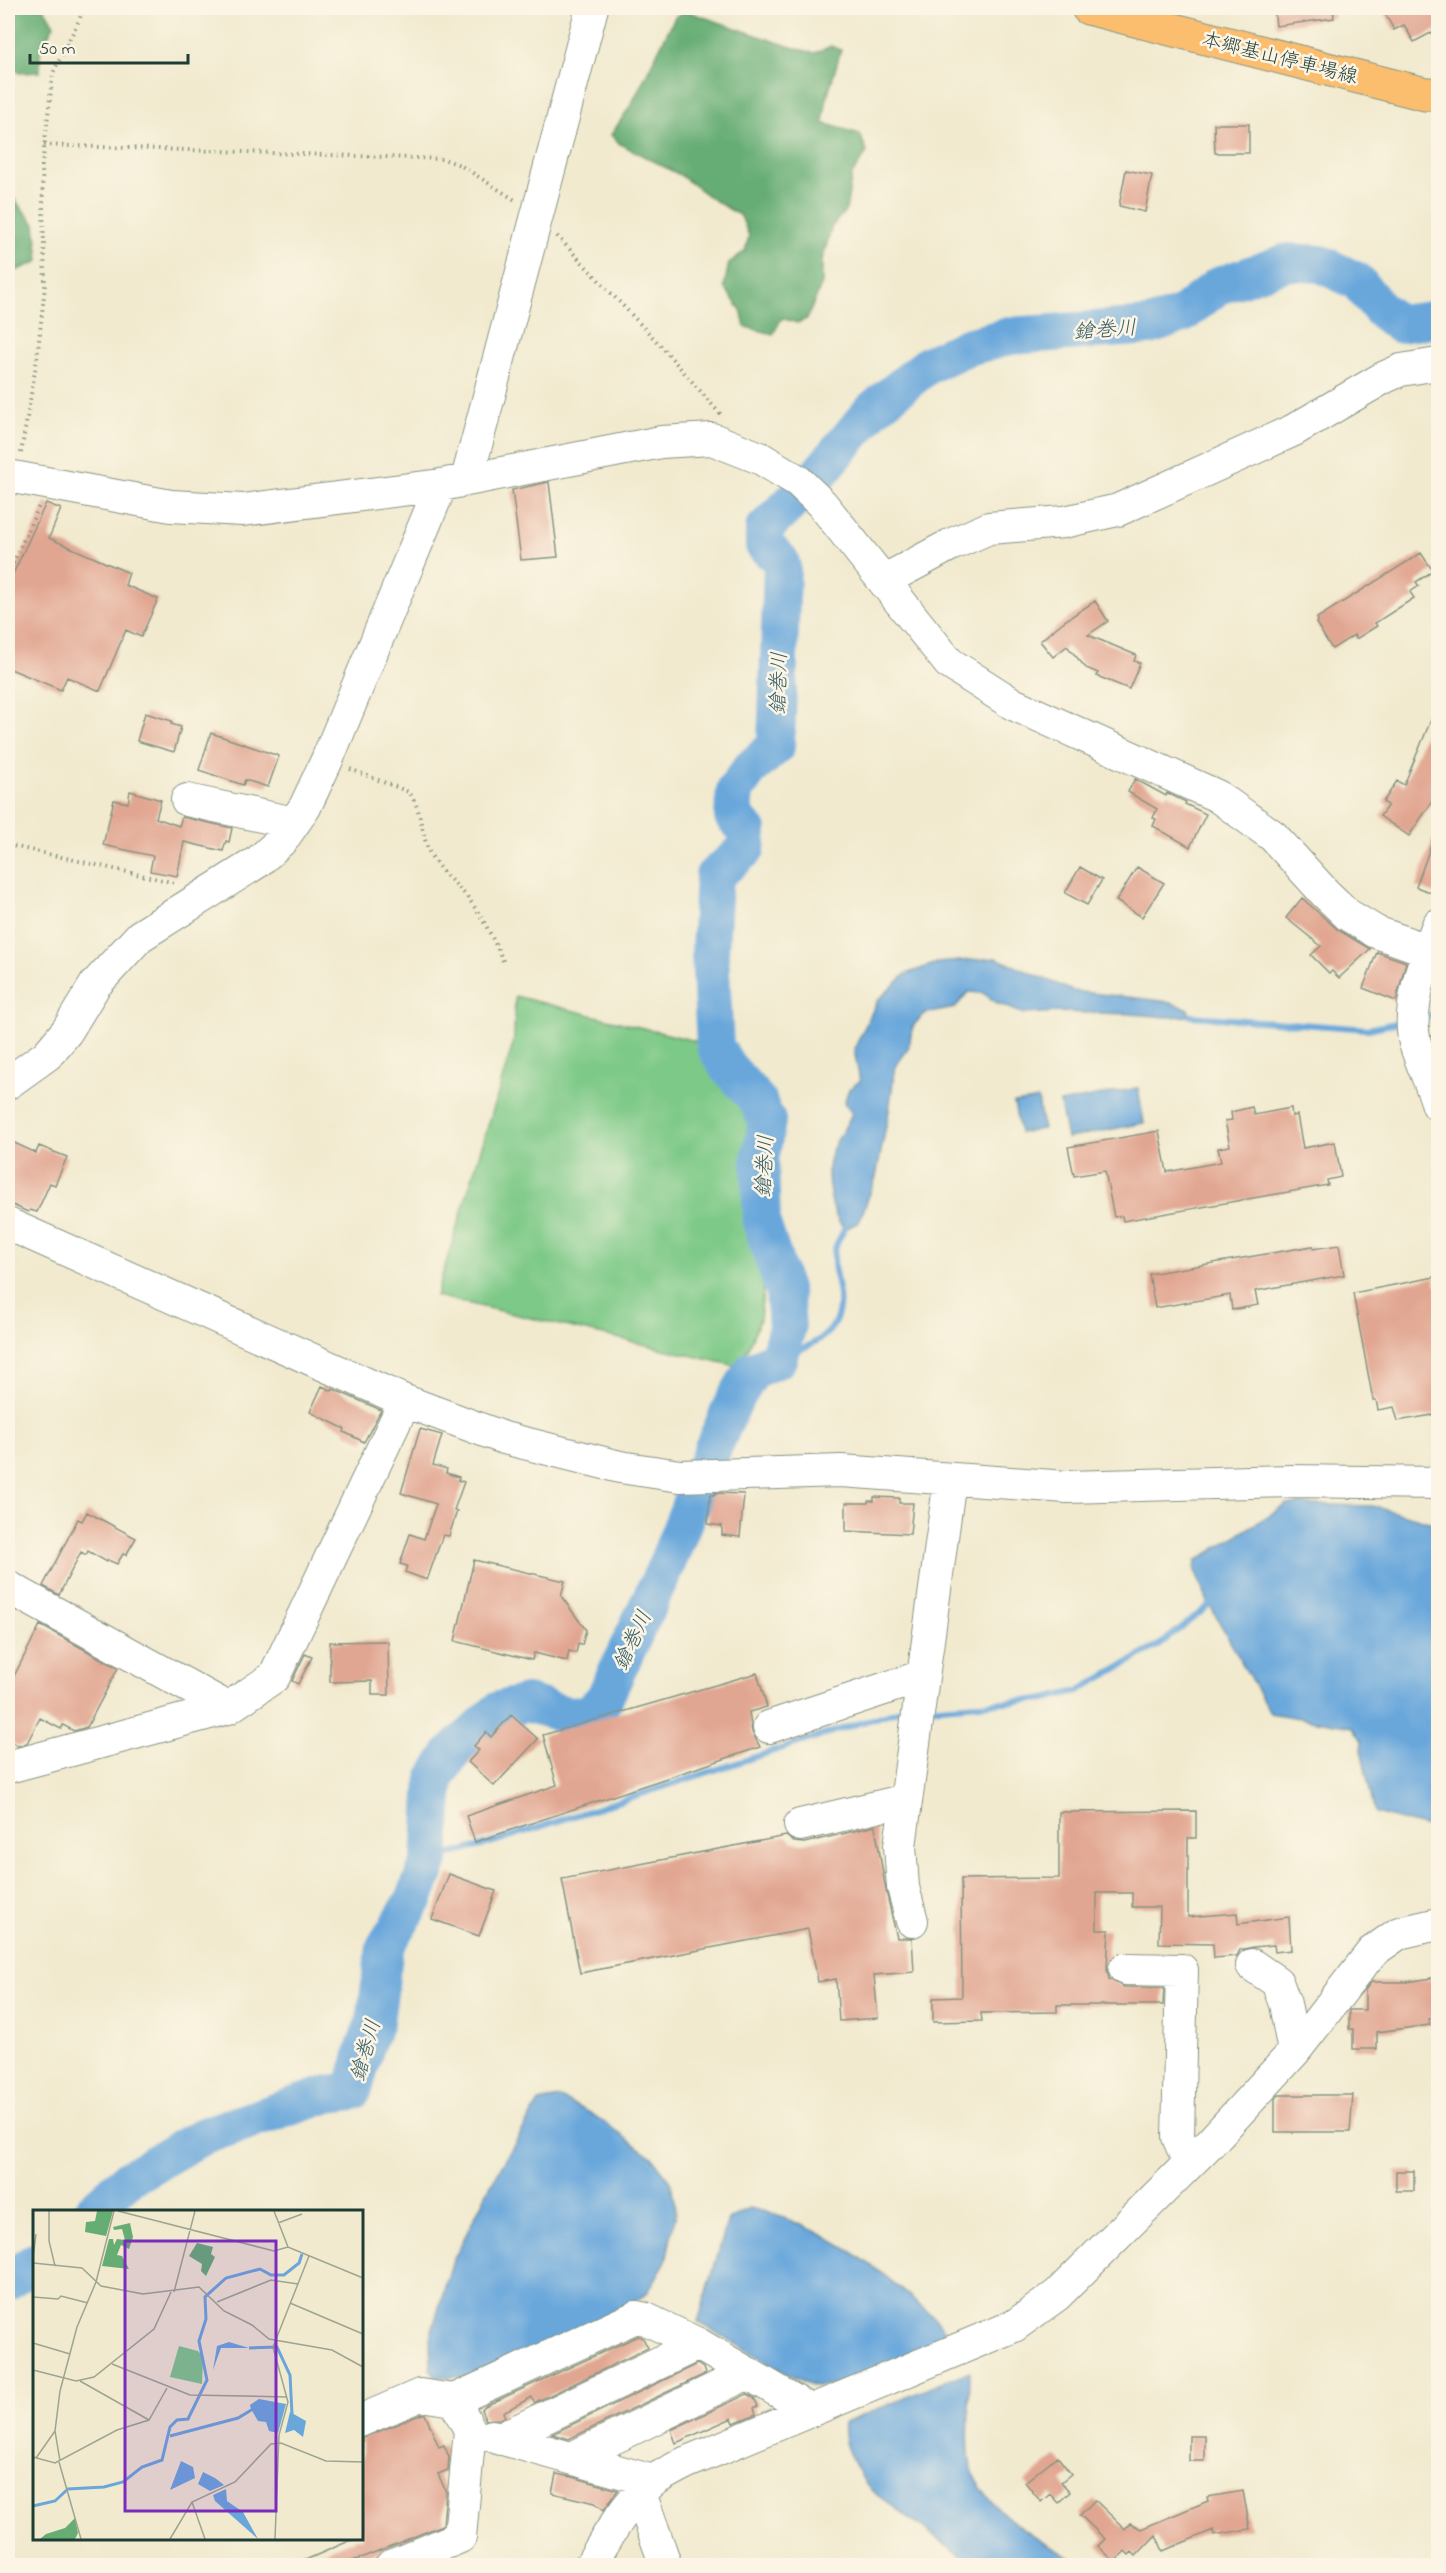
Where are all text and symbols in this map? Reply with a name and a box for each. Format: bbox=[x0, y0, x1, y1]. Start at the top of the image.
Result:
street label: 本郷基山停車場線 bbox=[1198, 26, 1361, 93]
scale bar bbox=[30, 27, 188, 65]
text: 50 m bbox=[39, 37, 76, 63]
water label: 鎗巻川 bbox=[1073, 314, 1138, 348]
water label: 鎗巻川 bbox=[764, 651, 796, 715]
water label: 鎗巻川 bbox=[749, 1134, 783, 1198]
water label: 鎗巻川 bbox=[607, 1606, 661, 1676]
water label: 鎗巻川 bbox=[344, 2016, 390, 2085]
inset map bbox=[33, 2210, 363, 2540]

